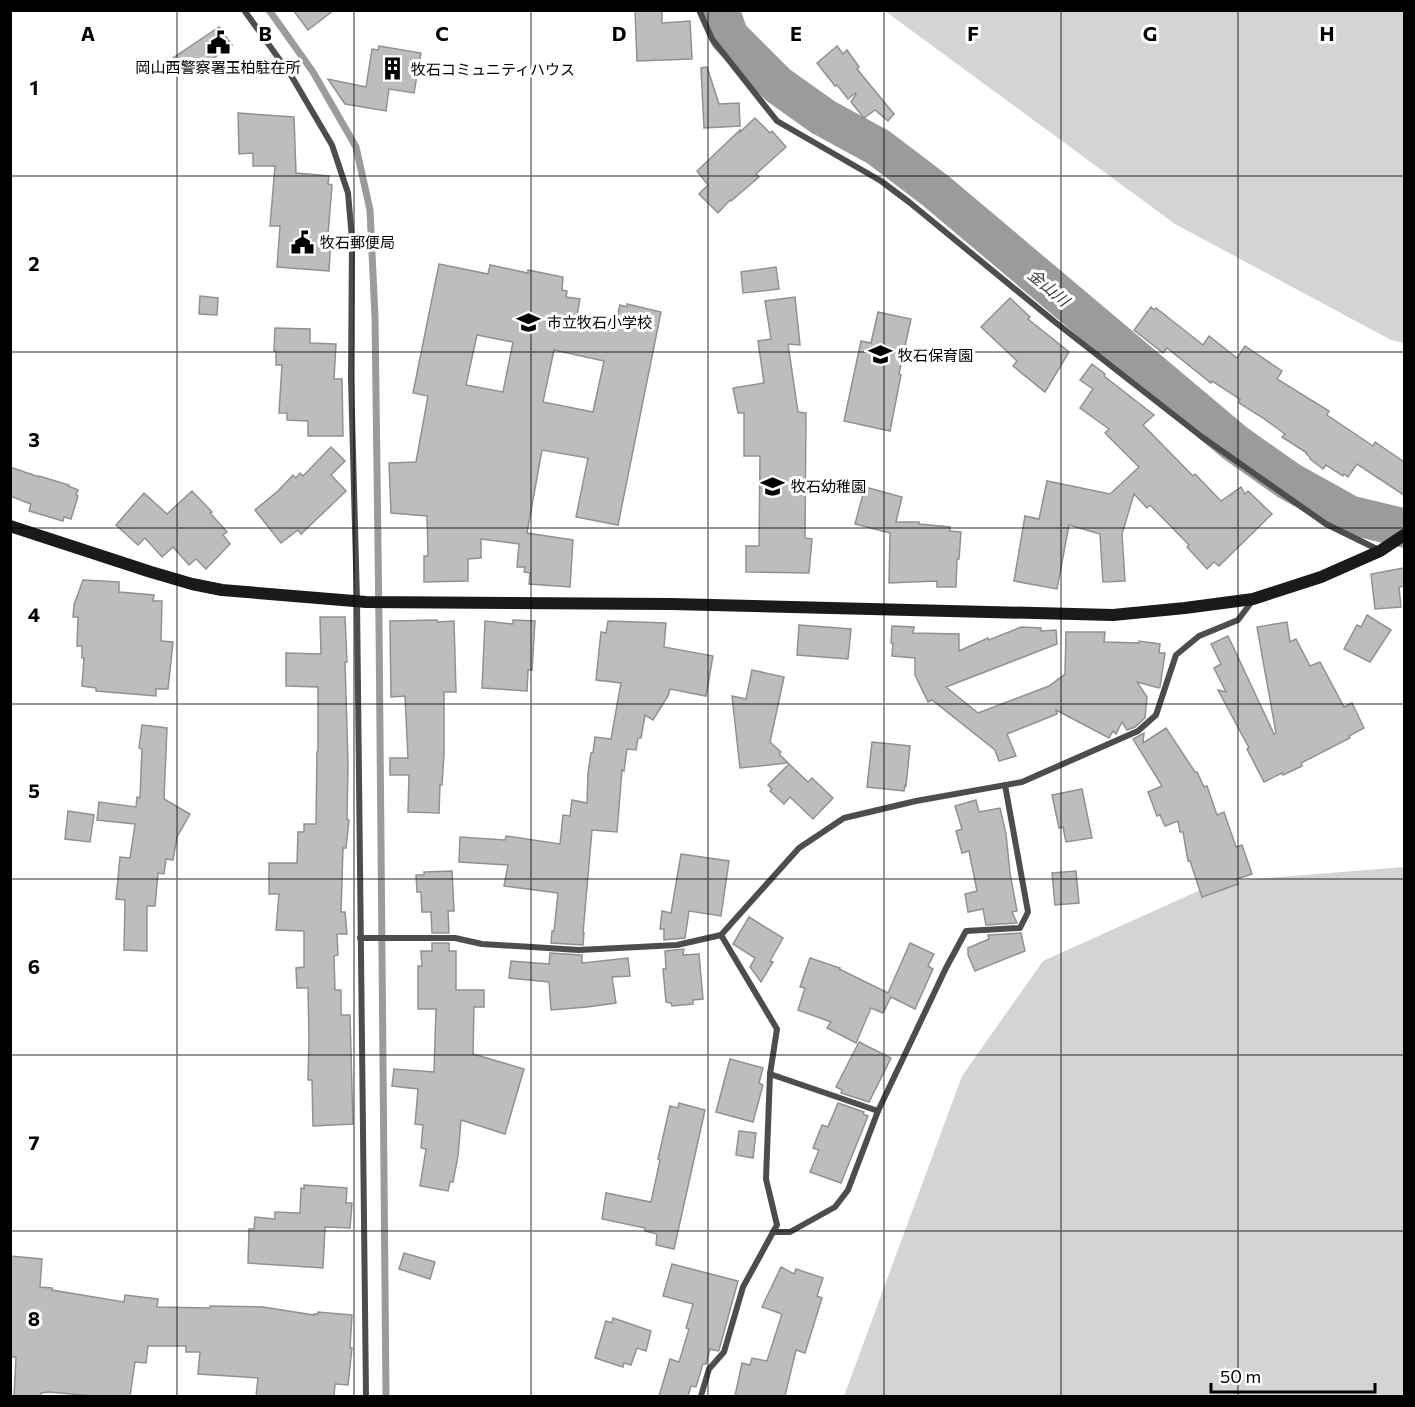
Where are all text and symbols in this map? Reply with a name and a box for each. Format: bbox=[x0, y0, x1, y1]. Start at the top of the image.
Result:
text: A bbox=[81, 21, 95, 45]
text: B bbox=[258, 21, 272, 45]
text: C bbox=[435, 21, 449, 45]
text: D bbox=[612, 21, 626, 45]
text: E bbox=[790, 21, 802, 45]
text: F bbox=[967, 21, 979, 45]
text: G bbox=[1143, 21, 1157, 45]
text: H bbox=[1320, 21, 1335, 45]
public building icon: 岡山西警察署玉柏駐在所 bbox=[205, 30, 231, 56]
building icon: 牧石コミュニティハウス bbox=[380, 56, 406, 82]
place label: 岡山西警察署玉柏駐在所 bbox=[135, 58, 301, 76]
place label: 牧石コミュニティハウス bbox=[411, 60, 575, 78]
text: 1 bbox=[29, 75, 39, 99]
public building icon: 牧石郵便局 bbox=[289, 229, 315, 255]
place label: 牧石郵便局 bbox=[320, 233, 395, 251]
text: 2 bbox=[28, 251, 40, 275]
water label: 金山川 bbox=[1025, 264, 1075, 311]
school or university icon: 市立牧石小学校 bbox=[516, 309, 542, 335]
place label: 市立牧石小学校 bbox=[547, 313, 652, 331]
school or university icon: 牧石保育園 bbox=[867, 342, 893, 368]
place label: 牧石保育園 bbox=[898, 346, 973, 364]
text: 3 bbox=[28, 427, 40, 451]
school or university icon: 牧石幼稚園 bbox=[760, 473, 786, 499]
place label: 牧石幼稚園 bbox=[791, 477, 866, 495]
text: 4 bbox=[28, 602, 40, 626]
text: 5 bbox=[28, 778, 40, 802]
text: 6 bbox=[28, 954, 40, 978]
text: 7 bbox=[29, 1130, 40, 1154]
text: 8 bbox=[28, 1306, 40, 1330]
scale bar bbox=[1211, 1356, 1374, 1394]
text: 50 m bbox=[1220, 1365, 1261, 1387]

